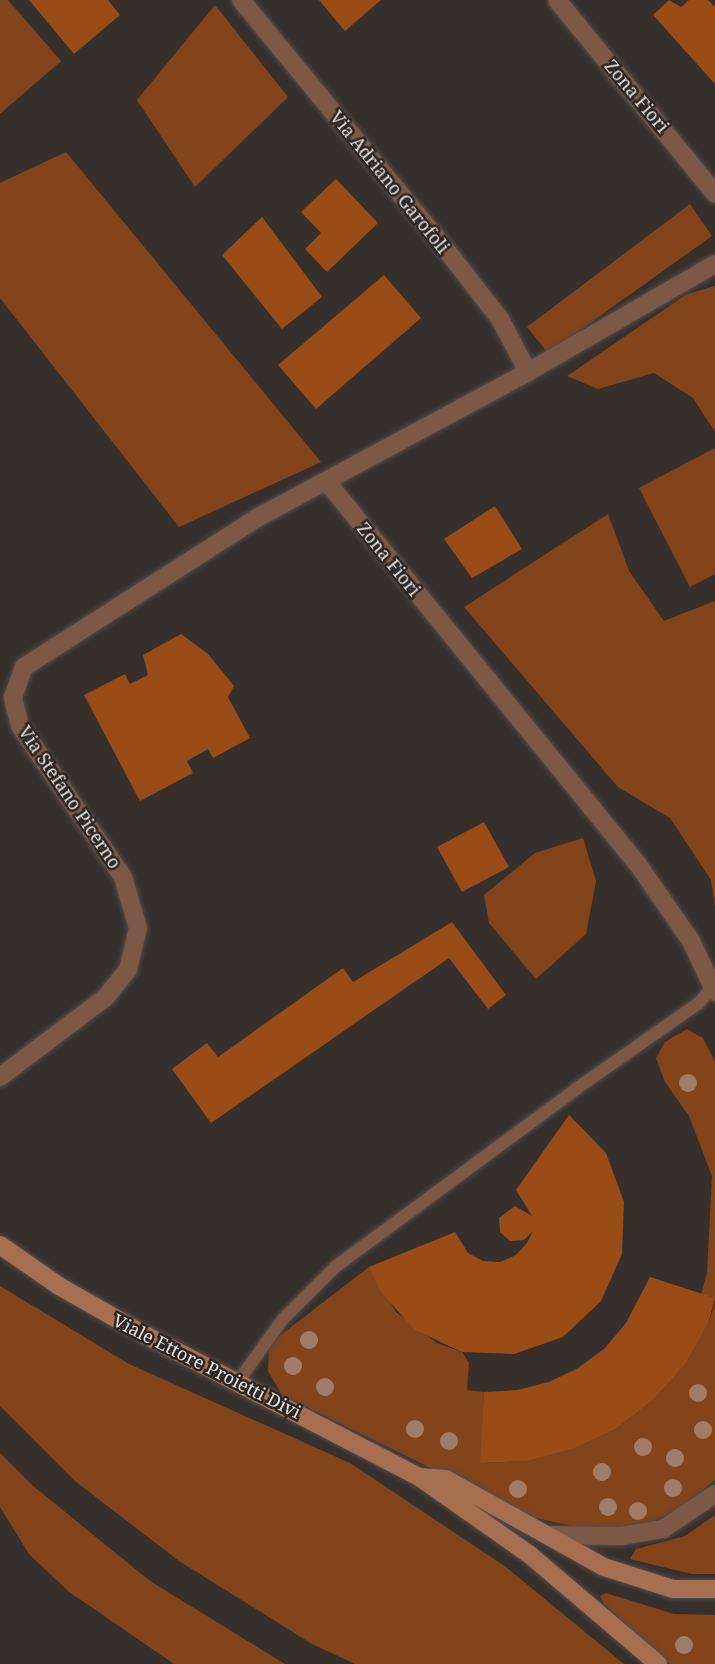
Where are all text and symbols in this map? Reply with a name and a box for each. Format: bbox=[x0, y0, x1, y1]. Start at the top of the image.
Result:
street label: Zona Fiori bbox=[600, 55, 674, 137]
street label: Via Adriano Garofoli bbox=[326, 106, 454, 258]
street label: Zona Fiori bbox=[353, 518, 425, 600]
street label: Via Stefano Picerno bbox=[14, 722, 126, 872]
street label: Viale Ettore Proietti Divi bbox=[109, 1309, 305, 1423]

